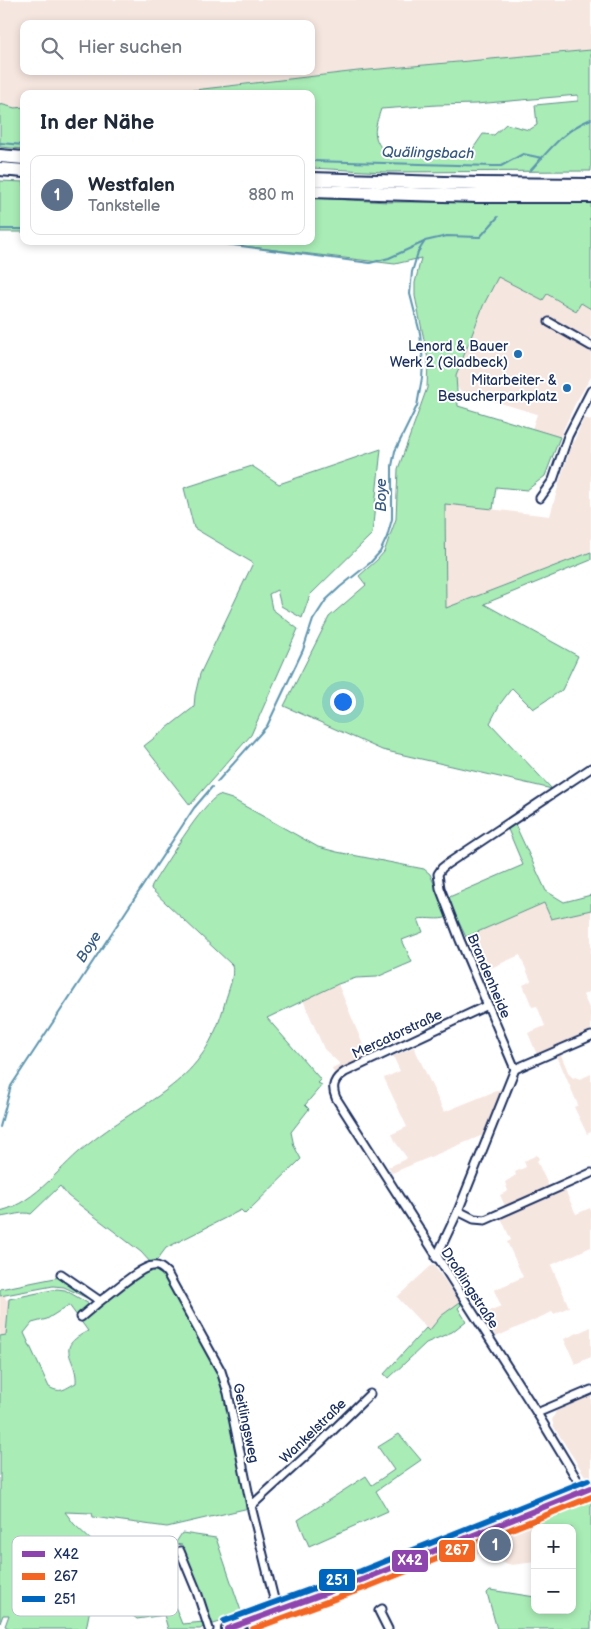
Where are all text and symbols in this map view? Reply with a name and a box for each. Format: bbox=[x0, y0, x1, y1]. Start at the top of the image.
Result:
search box bbox=[20, 20, 315, 75]
icon: search bbox=[38, 34, 66, 62]
text: Hier suchen bbox=[78, 36, 182, 59]
text: In der Nähe bbox=[40, 110, 154, 135]
water label: Quälingsbach bbox=[382, 143, 474, 163]
text: Westfalen bbox=[88, 174, 175, 197]
text: 1 bbox=[54, 186, 60, 205]
text: 880 m bbox=[248, 186, 294, 205]
text: Tankstelle bbox=[88, 197, 160, 216]
place label: Lenord & Bauer Werk 2 (Gladbeck) bbox=[390, 338, 509, 371]
marker: Lenord & Bauer Werk 2 (Gladbeck) bbox=[512, 348, 524, 360]
place label: Mitarbeiter- & Besucherparkplatz bbox=[438, 372, 557, 405]
marker: Mitarbeiter- & Besucherparkplatz bbox=[561, 382, 573, 394]
water label: Boye bbox=[372, 478, 391, 512]
your location bbox=[330, 689, 356, 715]
water label: Boye bbox=[72, 928, 106, 966]
street label: Brandenheide bbox=[464, 931, 514, 1021]
street label: Mercatorstraße bbox=[349, 1006, 445, 1062]
street label: Droßlingstraße bbox=[438, 1244, 502, 1332]
street label: Geitlingsweg bbox=[229, 1381, 263, 1465]
street label: Wankelstraße bbox=[276, 1395, 350, 1467]
map controls bbox=[531, 1524, 576, 1614]
button: + bbox=[531, 1524, 576, 1569]
pin: 1 bbox=[479, 1526, 511, 1564]
legend bbox=[12, 1536, 178, 1616]
line badge: 267 bbox=[438, 1539, 476, 1563]
text: 267 bbox=[445, 1542, 470, 1559]
text: X42 bbox=[53, 1546, 79, 1563]
line badge: X42 bbox=[391, 1549, 429, 1573]
text: X42 bbox=[398, 1552, 423, 1569]
text: 267 bbox=[54, 1568, 78, 1585]
line badge: 251 bbox=[318, 1568, 356, 1592]
button: − bbox=[531, 1569, 576, 1614]
text: 251 bbox=[326, 1572, 348, 1589]
text: 251 bbox=[54, 1591, 76, 1608]

